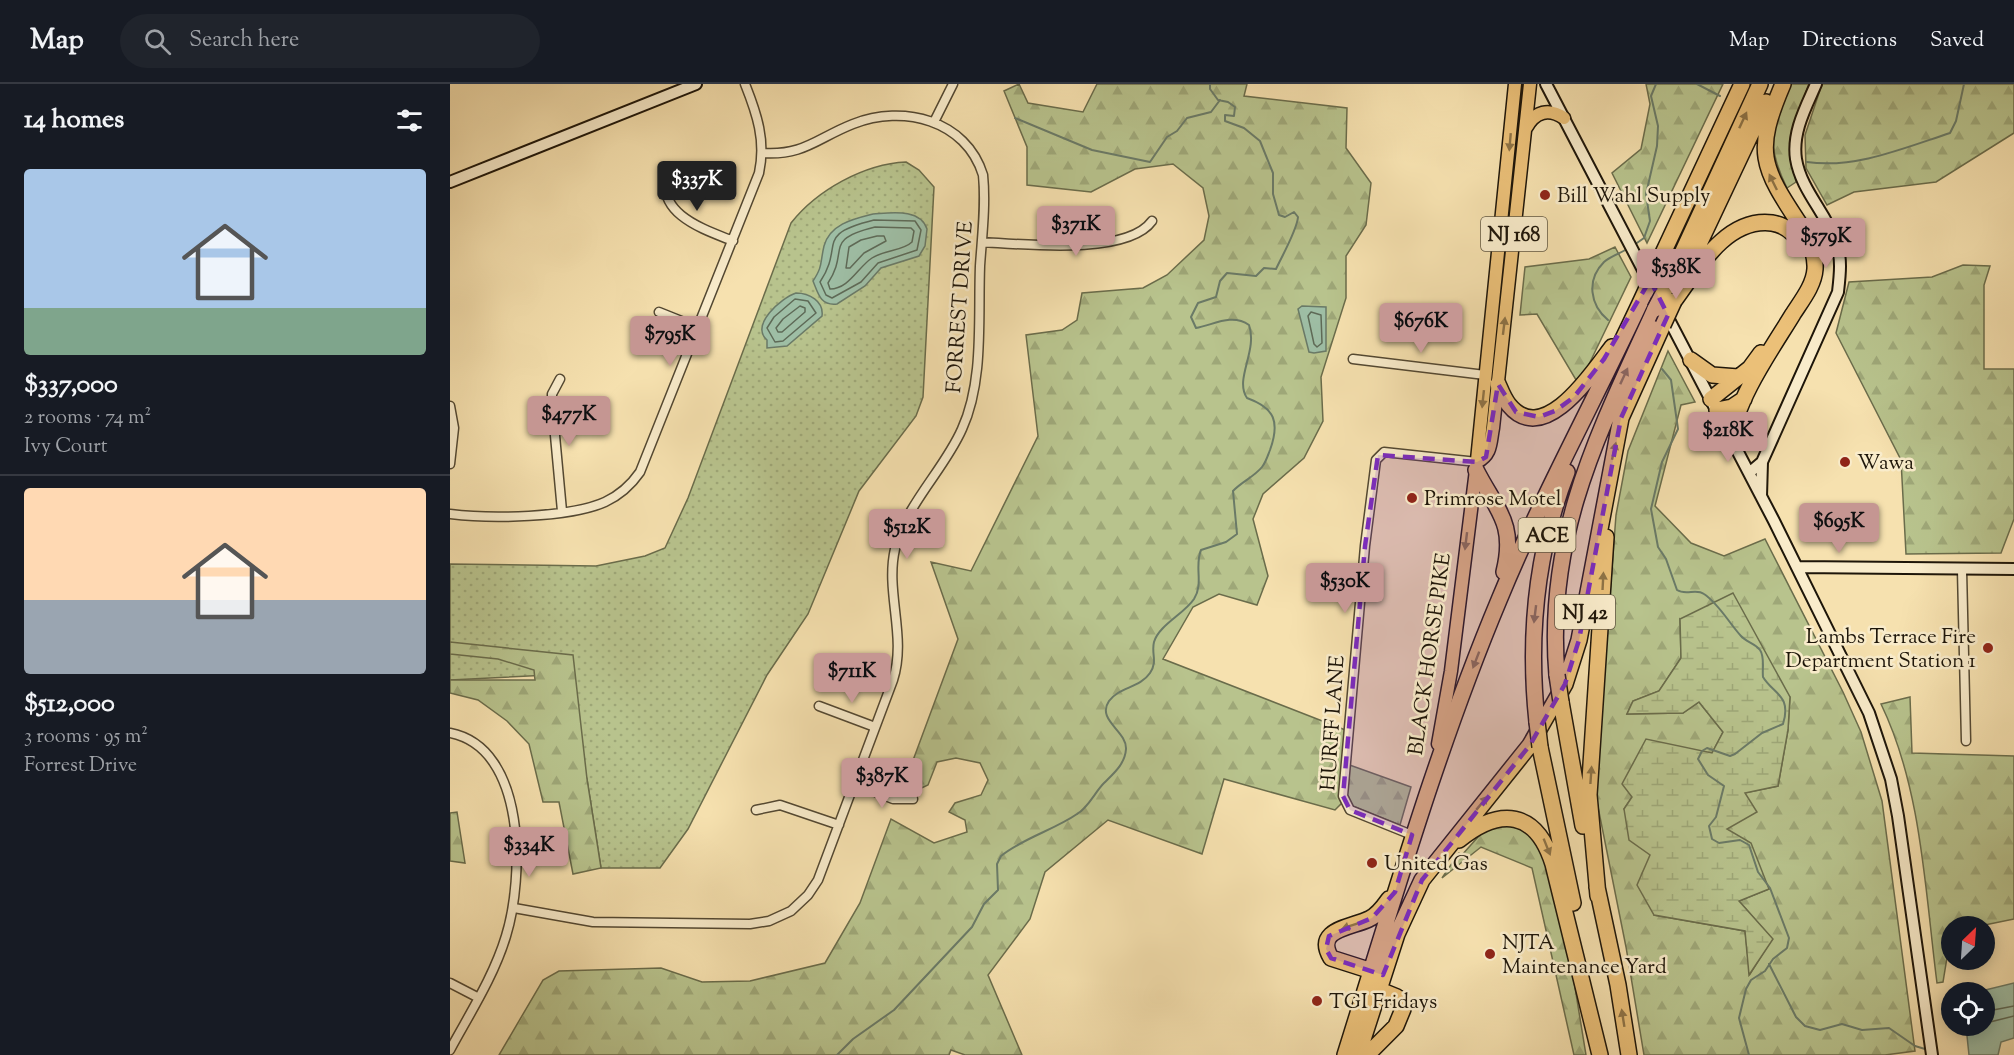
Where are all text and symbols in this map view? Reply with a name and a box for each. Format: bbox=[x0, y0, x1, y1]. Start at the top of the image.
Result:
search box bbox=[120, 14, 540, 68]
text: Map bbox=[30, 21, 84, 61]
icon: search bbox=[141, 25, 174, 58]
text: Search here bbox=[189, 25, 299, 57]
text: Map bbox=[1729, 26, 1769, 56]
text: Directions bbox=[1802, 26, 1897, 56]
text: Saved bbox=[1930, 26, 1984, 56]
text: 14 homes bbox=[24, 102, 124, 139]
icon: filters bbox=[393, 104, 426, 137]
one-way arrow bbox=[1739, 112, 1748, 129]
one-way arrow bbox=[1505, 133, 1515, 152]
pin: $337K bbox=[655, 161, 739, 212]
text: $337K bbox=[671, 166, 723, 195]
one-way arrow bbox=[1768, 173, 1778, 190]
place label: Bill Wahl Supply bbox=[1557, 182, 1711, 212]
marker: Bill Wahl Supply bbox=[1538, 188, 1552, 202]
pin: $371K bbox=[1034, 206, 1118, 257]
icon: home bbox=[171, 208, 279, 316]
text: $371K bbox=[1051, 211, 1101, 240]
road number: NJ 168 bbox=[1481, 217, 1547, 251]
pin: $579K bbox=[1784, 218, 1868, 269]
street label: FORREST DRIVE bbox=[940, 220, 982, 394]
text: $579K bbox=[1800, 223, 1852, 252]
pin: $538K bbox=[1634, 249, 1718, 300]
text: $538K bbox=[1651, 254, 1701, 283]
pin: $676K bbox=[1379, 303, 1463, 354]
text: $676K bbox=[1393, 308, 1449, 337]
pin: $795K bbox=[628, 316, 712, 367]
one-way arrow bbox=[1499, 316, 1509, 335]
text: $795K bbox=[644, 321, 696, 350]
text: $337,000 bbox=[24, 367, 118, 404]
one-way arrow bbox=[1620, 368, 1629, 385]
one-way arrow bbox=[1478, 389, 1488, 408]
pin: $477K bbox=[527, 396, 611, 447]
text: $477K bbox=[541, 401, 597, 430]
text: 2 rooms · 74 m² bbox=[24, 404, 151, 433]
pin: $218K bbox=[1686, 412, 1770, 463]
text: $218K bbox=[1702, 417, 1754, 446]
text: Ivy Court bbox=[24, 433, 108, 462]
one-way arrow bbox=[1610, 441, 1620, 460]
place label: Wawa bbox=[1857, 449, 1914, 479]
marker: Wawa bbox=[1838, 455, 1852, 469]
place label: Primrose Motel bbox=[1424, 485, 1562, 515]
marker: Primrose Motel bbox=[1405, 491, 1419, 505]
pin: $695K bbox=[1797, 503, 1881, 554]
text: $695K bbox=[1813, 508, 1865, 537]
pin: $512K bbox=[865, 509, 949, 560]
text: $512K bbox=[883, 514, 931, 543]
road number: ACE bbox=[1518, 518, 1576, 552]
icon: home bbox=[171, 527, 279, 635]
one-way arrow bbox=[1462, 531, 1471, 550]
street label: BLACK HORSE PIKE bbox=[1402, 551, 1460, 757]
pin: $530K bbox=[1303, 563, 1387, 614]
text: $530K bbox=[1320, 568, 1370, 597]
one-way arrow bbox=[1599, 571, 1608, 590]
road number: NJ 42 bbox=[1555, 595, 1615, 629]
one-way arrow bbox=[1530, 604, 1539, 623]
place label: Lambs Terrace Fire Department Station 1 bbox=[1785, 623, 1976, 677]
marker: Lambs Terrace Fire Department Station 1 bbox=[1981, 641, 1995, 655]
one-way arrow bbox=[1470, 651, 1480, 669]
pin: $711K bbox=[810, 653, 894, 704]
street label: HURFF LANE bbox=[1314, 654, 1354, 792]
text: $711K bbox=[828, 658, 876, 687]
text: $512,000 bbox=[24, 686, 115, 723]
text: 3 rooms · 95 m² bbox=[24, 723, 148, 752]
text: Forrest Drive bbox=[24, 752, 137, 781]
pin: $387K bbox=[840, 758, 924, 809]
text: $387K bbox=[855, 763, 909, 792]
one-way arrow bbox=[1586, 766, 1595, 785]
one-way arrow bbox=[1476, 795, 1489, 811]
pin: $334K bbox=[487, 827, 571, 878]
text: $334K bbox=[503, 832, 555, 861]
one-way arrow bbox=[1542, 839, 1552, 857]
place label: United Gas bbox=[1384, 850, 1488, 880]
marker: United Gas bbox=[1365, 856, 1379, 870]
north arrow bbox=[1941, 916, 1995, 970]
map controls bbox=[1941, 916, 1995, 1036]
one-way arrow bbox=[1341, 921, 1359, 931]
place label: NJTA Maintenance Yard bbox=[1502, 929, 1667, 983]
marker: NJTA Maintenance Yard bbox=[1483, 947, 1497, 961]
button: locate bbox=[1941, 982, 1995, 1036]
place label: TGI Fridays bbox=[1329, 988, 1437, 1018]
marker: TGI Fridays bbox=[1310, 994, 1324, 1008]
one-way arrow bbox=[1618, 1009, 1627, 1028]

